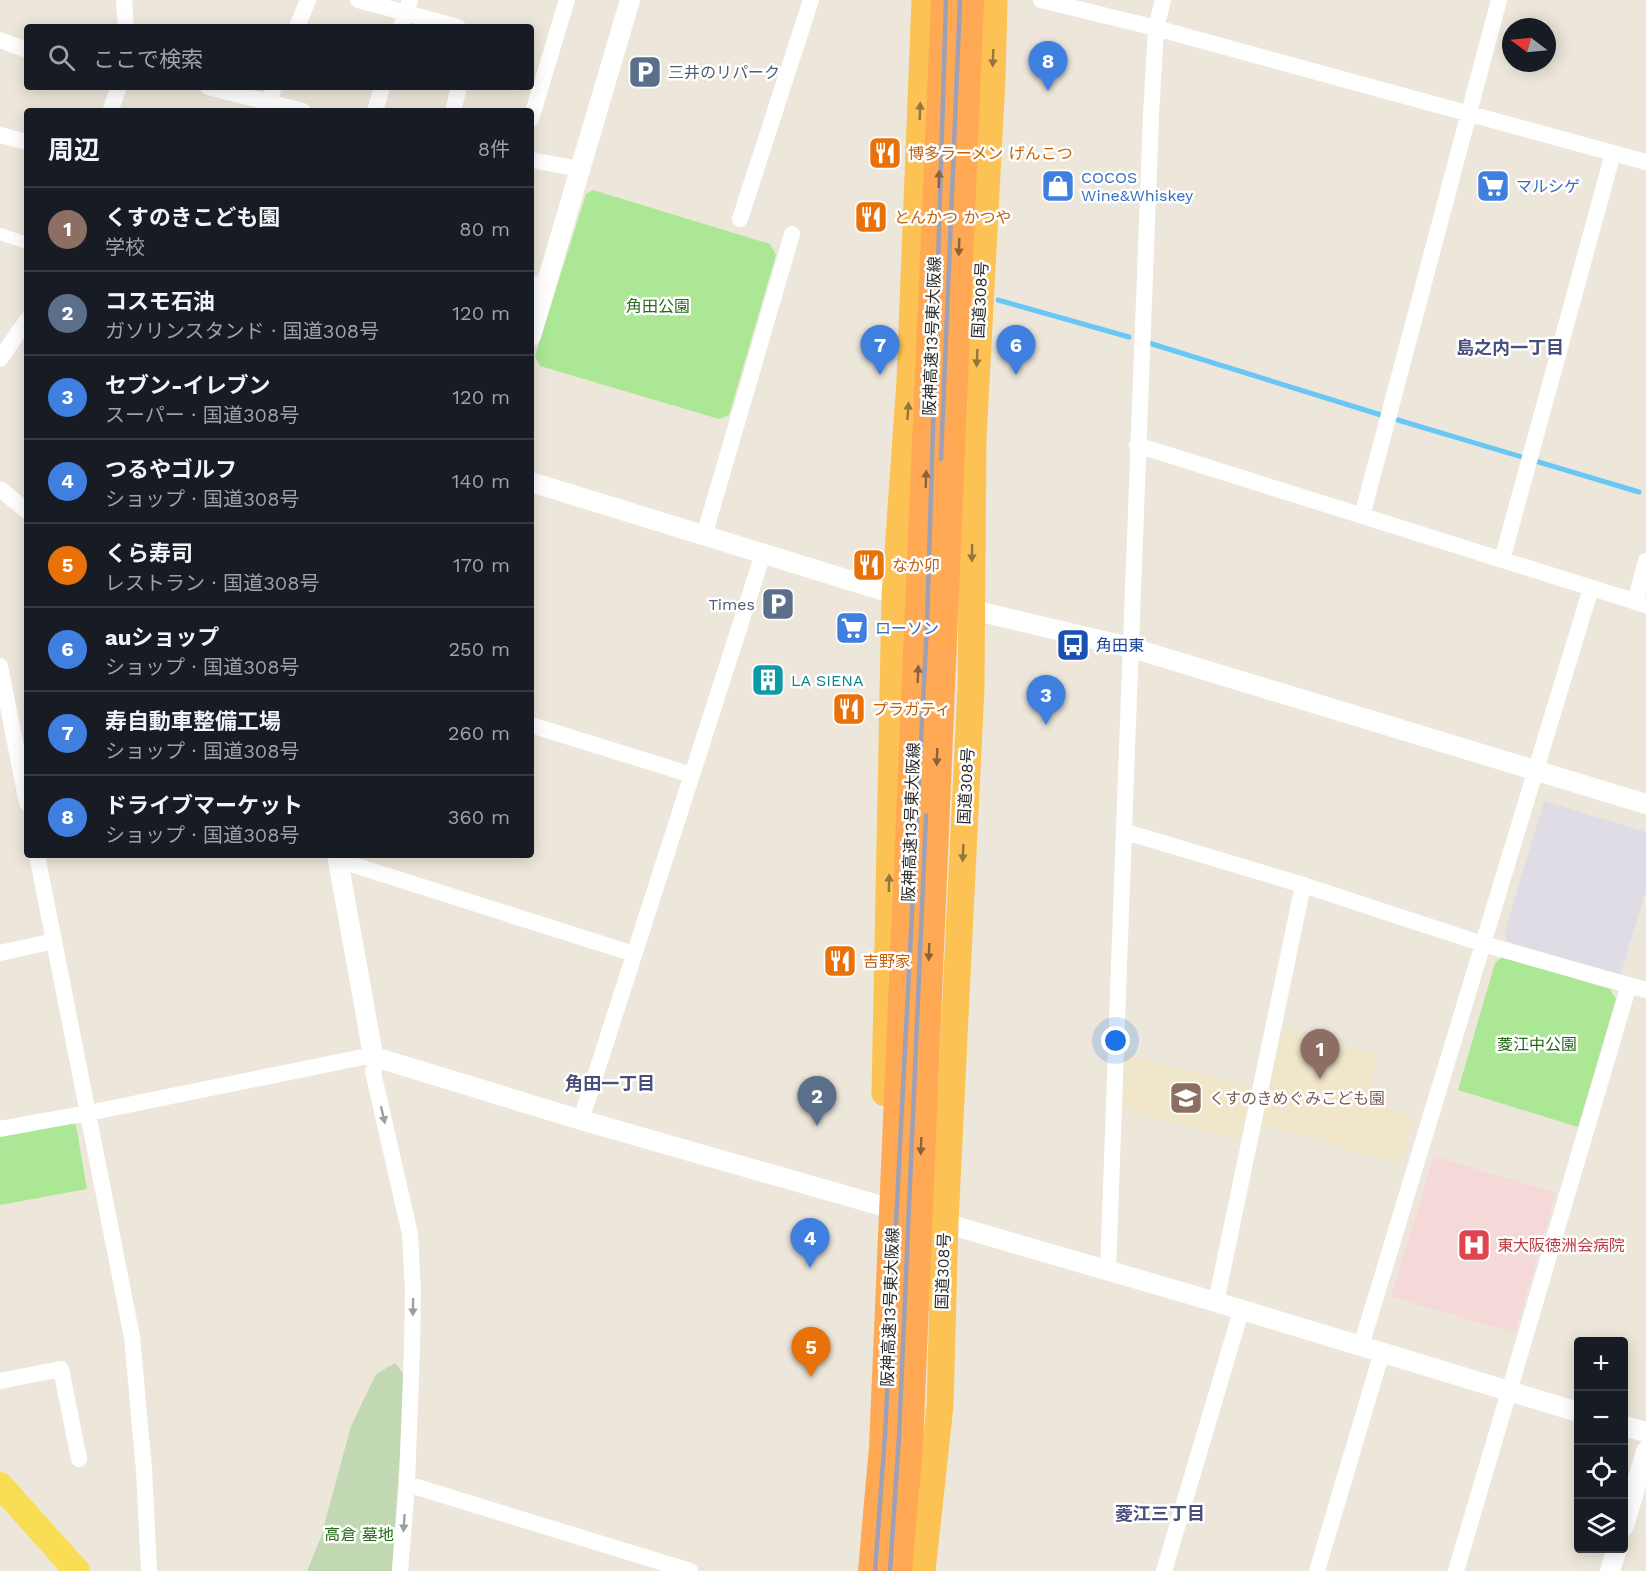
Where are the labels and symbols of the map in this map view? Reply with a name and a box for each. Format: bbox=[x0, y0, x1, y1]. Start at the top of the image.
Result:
north arrow bbox=[1502, 18, 1556, 72]
pin: 8 bbox=[1028, 42, 1068, 91]
one-way arrow bbox=[988, 49, 997, 68]
parking icon: 三井のリパーク bbox=[627, 54, 663, 90]
place label: 三井のリパーク bbox=[668, 63, 780, 82]
one-way arrow bbox=[916, 102, 925, 121]
restaurant icon: 博多ラーメン げんこつ bbox=[867, 135, 903, 171]
place label: 博多ラーメン げんこつ bbox=[908, 144, 1073, 163]
shop icon: COCOS Wine&Whiskey bbox=[1040, 168, 1076, 204]
place label: COCOS Wine&Whiskey bbox=[1081, 168, 1194, 205]
supermarket icon: マルシゲ bbox=[1475, 168, 1511, 204]
one-way arrow bbox=[934, 170, 943, 189]
place label: マルシゲ bbox=[1516, 177, 1580, 196]
restaurant icon: とんかつ かつや bbox=[853, 199, 889, 235]
place label: とんかつ かつや bbox=[894, 208, 1011, 227]
one-way arrow bbox=[954, 238, 963, 257]
street label: 阪神高速13号東大阪線 bbox=[920, 256, 944, 416]
street label: 国道308号 bbox=[968, 261, 992, 339]
park label: 角田公園 bbox=[626, 297, 690, 316]
pin: 7 bbox=[860, 326, 900, 375]
pin: 6 bbox=[996, 326, 1036, 375]
district label: 島之内一丁目 bbox=[1456, 337, 1564, 358]
one-way arrow bbox=[973, 349, 982, 368]
one-way arrow bbox=[903, 402, 912, 421]
one-way arrow bbox=[921, 469, 930, 488]
one-way arrow bbox=[967, 543, 977, 562]
restaurant icon: なか卯 bbox=[851, 547, 887, 583]
place label: なか卯 bbox=[892, 556, 940, 575]
parking icon: Times bbox=[760, 586, 796, 622]
place label: Times bbox=[708, 595, 755, 614]
supermarket icon: ローソン bbox=[834, 610, 870, 646]
place label: ローソン bbox=[875, 619, 939, 638]
bus stop icon: 角田東 bbox=[1055, 627, 1091, 663]
place label: 角田東 bbox=[1096, 636, 1144, 655]
building icon: LA SIENA bbox=[750, 662, 786, 698]
one-way arrow bbox=[913, 664, 922, 683]
place label: LA SIENA bbox=[791, 671, 864, 690]
pin: 3 bbox=[1026, 676, 1066, 725]
restaurant icon: プラガティ bbox=[831, 691, 867, 727]
place label: プラガティ bbox=[872, 700, 951, 719]
street label: 阪神高速13号東大阪線 bbox=[899, 742, 923, 902]
one-way arrow bbox=[933, 747, 942, 766]
street label: 国道308号 bbox=[954, 747, 978, 825]
one-way arrow bbox=[958, 843, 967, 862]
one-way arrow bbox=[884, 874, 894, 893]
one-way arrow bbox=[924, 942, 934, 961]
restaurant icon: 吉野家 bbox=[822, 943, 858, 979]
place label: 吉野家 bbox=[863, 952, 911, 971]
your location bbox=[1101, 1026, 1130, 1055]
pin: 1 bbox=[1300, 1030, 1340, 1079]
park label: 菱江中公園 bbox=[1497, 1035, 1577, 1054]
district label: 角田一丁目 bbox=[565, 1073, 655, 1094]
pin: 2 bbox=[798, 1076, 836, 1126]
school or university icon: くすのきめぐみこども園 bbox=[1168, 1080, 1204, 1116]
place label: くすのきめぐみこども園 bbox=[1209, 1089, 1385, 1108]
one-way arrow bbox=[379, 1106, 389, 1124]
one-way arrow bbox=[916, 1137, 925, 1156]
pin: 4 bbox=[790, 1218, 830, 1268]
street label: 阪神高速13号東大阪線 bbox=[878, 1227, 902, 1387]
hospital icon: 東大阪徳洲会病院 bbox=[1456, 1227, 1492, 1263]
street label: 国道308号 bbox=[932, 1232, 954, 1310]
place label: 東大阪徳洲会病院 bbox=[1497, 1236, 1625, 1255]
one-way arrow bbox=[408, 1297, 418, 1316]
pin: 5 bbox=[792, 1328, 830, 1377]
district label: 菱江三丁目 bbox=[1115, 1503, 1205, 1524]
one-way arrow bbox=[399, 1513, 409, 1532]
park label: 高倉 墓地 bbox=[324, 1525, 394, 1544]

